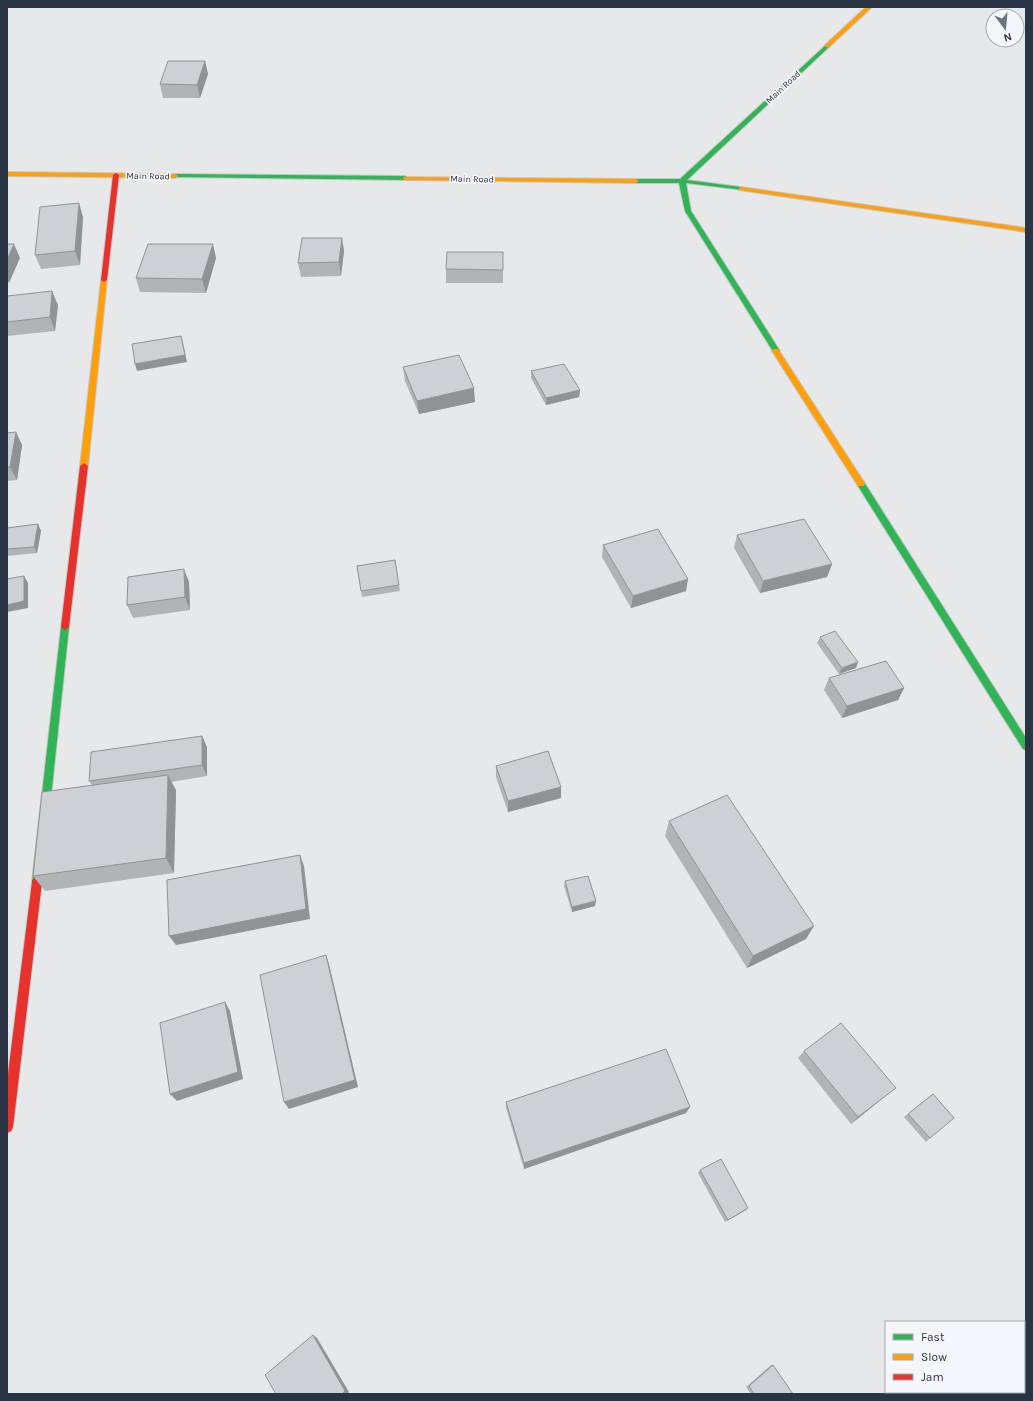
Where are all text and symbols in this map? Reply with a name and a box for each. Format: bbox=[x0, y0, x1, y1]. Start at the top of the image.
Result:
north arrow bbox=[985, 8, 1025, 48]
text: N bbox=[1002, 30, 1013, 44]
street label: Main Road bbox=[764, 68, 802, 106]
street label: Main Road bbox=[126, 171, 170, 181]
street label: Main Road bbox=[450, 174, 494, 184]
legend bbox=[885, 1321, 1025, 1393]
text: Fast bbox=[921, 1330, 945, 1344]
text: Slow bbox=[921, 1350, 947, 1364]
text: Jam bbox=[921, 1370, 944, 1384]

